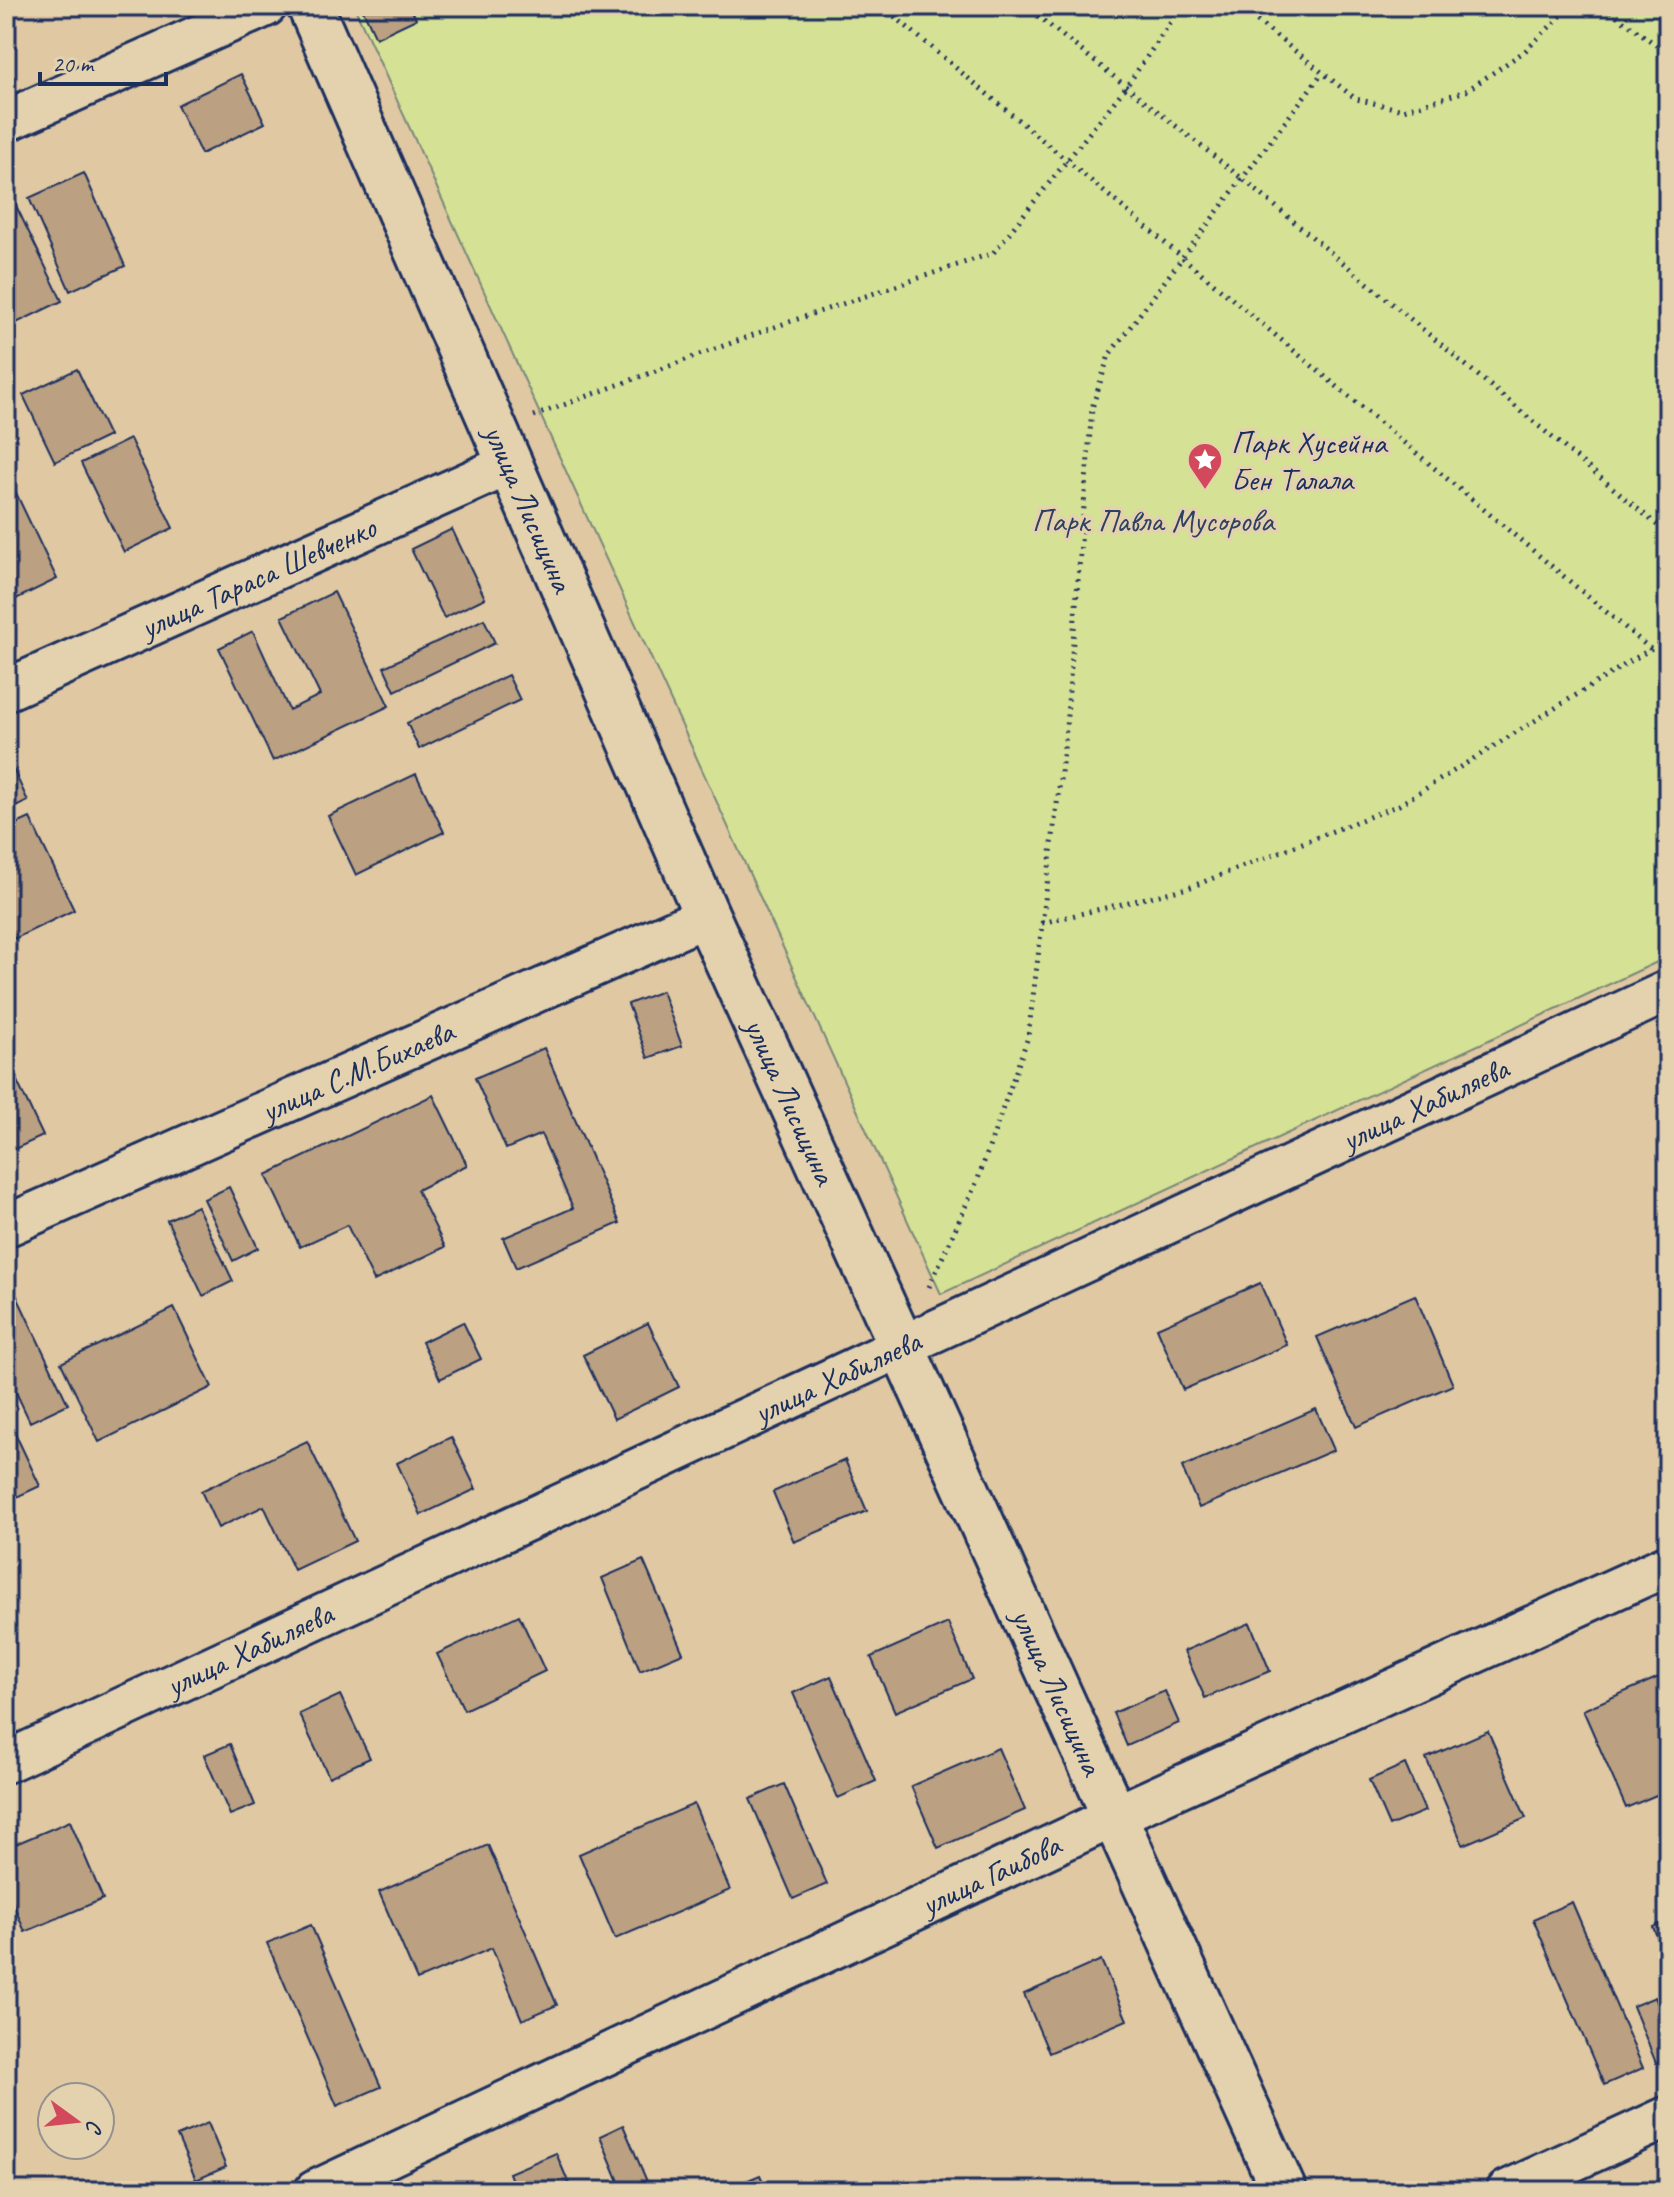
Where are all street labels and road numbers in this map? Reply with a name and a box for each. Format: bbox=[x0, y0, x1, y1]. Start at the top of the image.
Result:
street label: улица Лисицина bbox=[473, 417, 584, 600]
street label: улица Тараса Шевченко bbox=[132, 506, 384, 649]
street label: улица С.М.Бихаева bbox=[253, 1010, 462, 1132]
street label: улица Лисицина bbox=[734, 1010, 847, 1193]
street label: улица Хабиляева bbox=[1333, 1047, 1517, 1161]
street label: улица Хабиляева bbox=[745, 1320, 929, 1434]
street label: улица Хабиляева bbox=[158, 1592, 341, 1707]
street label: улица Лисицина bbox=[1001, 1600, 1114, 1783]
street label: улица Гаибова bbox=[913, 1824, 1069, 1926]

